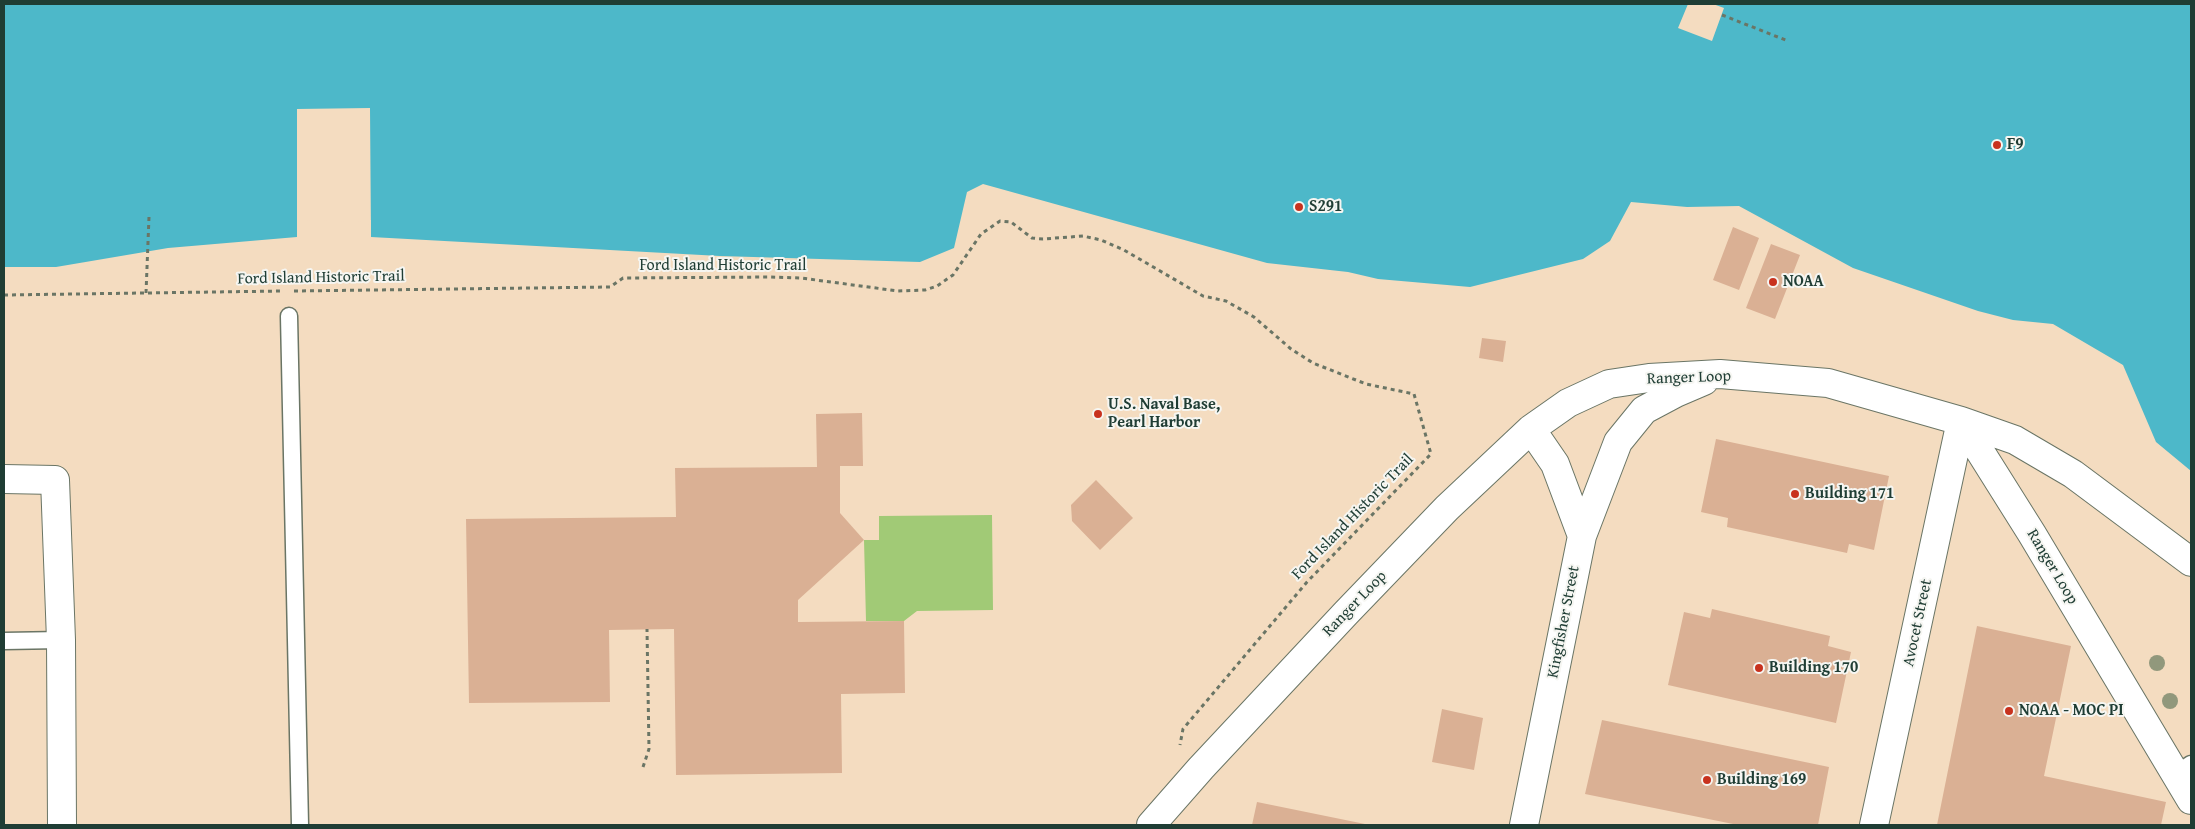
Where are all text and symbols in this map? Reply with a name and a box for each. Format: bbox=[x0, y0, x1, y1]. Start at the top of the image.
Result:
place label: F9 bbox=[2007, 135, 2024, 155]
marker: F9 bbox=[1991, 139, 2003, 151]
place label: S291 bbox=[1309, 197, 1342, 217]
marker: S291 bbox=[1293, 201, 1305, 213]
street label: Ford Island Historic Trail bbox=[639, 256, 807, 276]
street label: Ford Island Historic Trail bbox=[237, 267, 405, 289]
place label: NOAA bbox=[1783, 272, 1824, 292]
marker: NOAA bbox=[1767, 276, 1779, 288]
street label: Ranger Loop bbox=[1647, 367, 1731, 389]
place label: U.S. Naval Base, Pearl Harbor bbox=[1108, 395, 1220, 433]
marker: U.S. Naval Base, Pearl Harbor bbox=[1092, 408, 1104, 420]
street label: Ford Island Historic Trail bbox=[1288, 450, 1418, 584]
place label: Building 171 bbox=[1805, 484, 1894, 504]
marker: Building 171 bbox=[1789, 488, 1801, 500]
street label: Ranger Loop bbox=[2022, 526, 2082, 608]
street label: Kingfisher Street bbox=[1544, 564, 1584, 680]
street label: Ranger Loop bbox=[1319, 567, 1391, 641]
street label: Avocet Street bbox=[1899, 577, 1937, 669]
place label: Building 170 bbox=[1769, 658, 1858, 678]
marker: Building 170 bbox=[1753, 662, 1765, 674]
place label: NOAA - MOC PI bbox=[2019, 701, 2124, 721]
marker: NOAA - MOC PI bbox=[2003, 705, 2015, 717]
place label: Building 169 bbox=[1717, 770, 1806, 790]
marker: Building 169 bbox=[1701, 774, 1713, 786]

